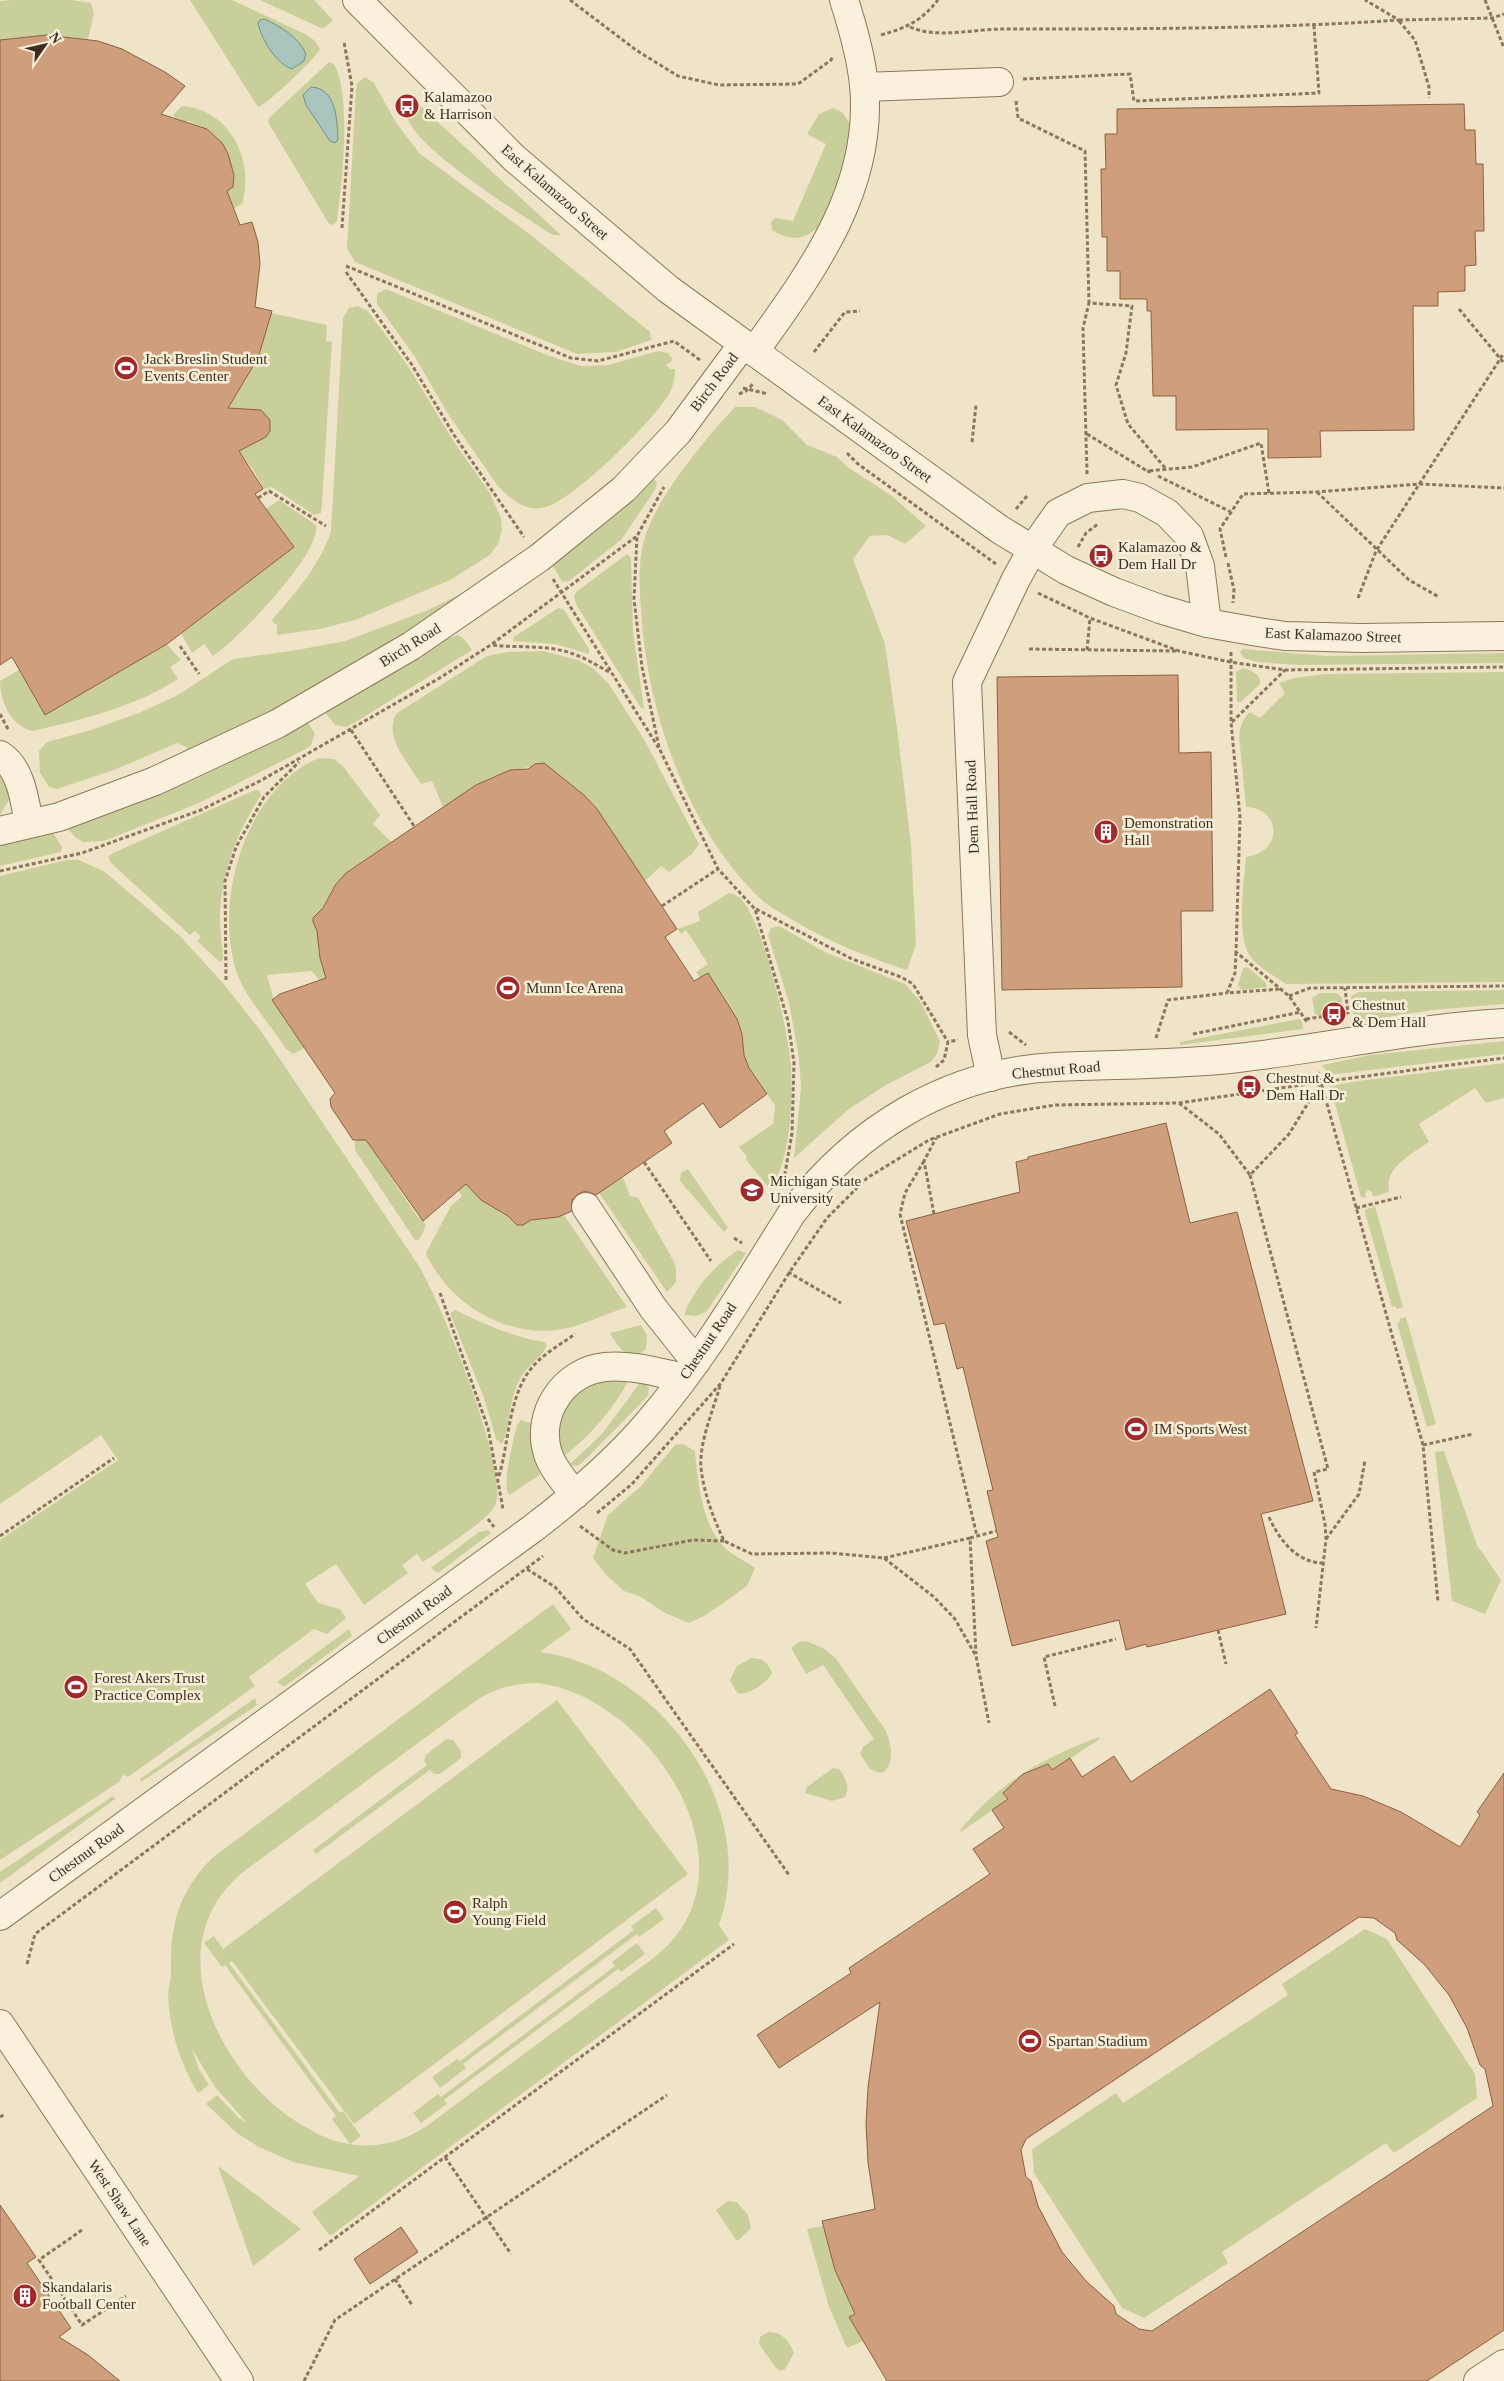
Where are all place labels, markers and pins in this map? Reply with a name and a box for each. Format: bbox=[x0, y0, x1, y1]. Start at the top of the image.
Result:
place label: Kalamazoo & Harrison bbox=[424, 89, 492, 122]
bus stop icon: Kalamazoo & Harrison bbox=[394, 93, 420, 119]
place label: Jack Breslin Student Events Center bbox=[144, 351, 268, 384]
sports icon: Jack Breslin Student Events Center bbox=[113, 355, 139, 381]
place label: Kalamazoo & Dem Hall Dr bbox=[1118, 539, 1202, 572]
bus stop icon: Kalamazoo & Dem Hall Dr bbox=[1088, 543, 1114, 569]
place label: Demonstration Hall bbox=[1124, 815, 1214, 848]
building icon: Demonstration Hall bbox=[1093, 819, 1119, 845]
sports icon: Munn Ice Arena bbox=[495, 975, 521, 1001]
place label: Munn Ice Arena bbox=[526, 980, 624, 996]
place label: Chestnut & Dem Hall bbox=[1352, 997, 1426, 1030]
bus stop icon: Chestnut & Dem Hall bbox=[1321, 1001, 1347, 1027]
place label: Chestnut & Dem Hall Dr bbox=[1266, 1070, 1344, 1103]
bus stop icon: Chestnut & Dem Hall Dr bbox=[1236, 1074, 1262, 1100]
place label: Michigan State University bbox=[770, 1173, 862, 1206]
school or university icon: Michigan State University bbox=[739, 1177, 765, 1203]
sports icon: IM Sports West bbox=[1123, 1416, 1149, 1442]
place label: IM Sports West bbox=[1154, 1421, 1248, 1437]
place label: Forest Akers Trust Practice Complex bbox=[94, 1670, 206, 1703]
sports icon: Forest Akers Trust Practice Complex bbox=[63, 1674, 89, 1700]
place label: Ralph Young Field bbox=[472, 1895, 546, 1928]
sports icon: Ralph Young Field bbox=[442, 1899, 468, 1925]
sports icon: Spartan Stadium bbox=[1017, 2028, 1043, 2054]
place label: Spartan Stadium bbox=[1048, 2033, 1148, 2049]
place label: Skandalaris Football Center bbox=[42, 2279, 136, 2312]
building icon: Skandalaris Football Center bbox=[12, 2283, 38, 2309]

